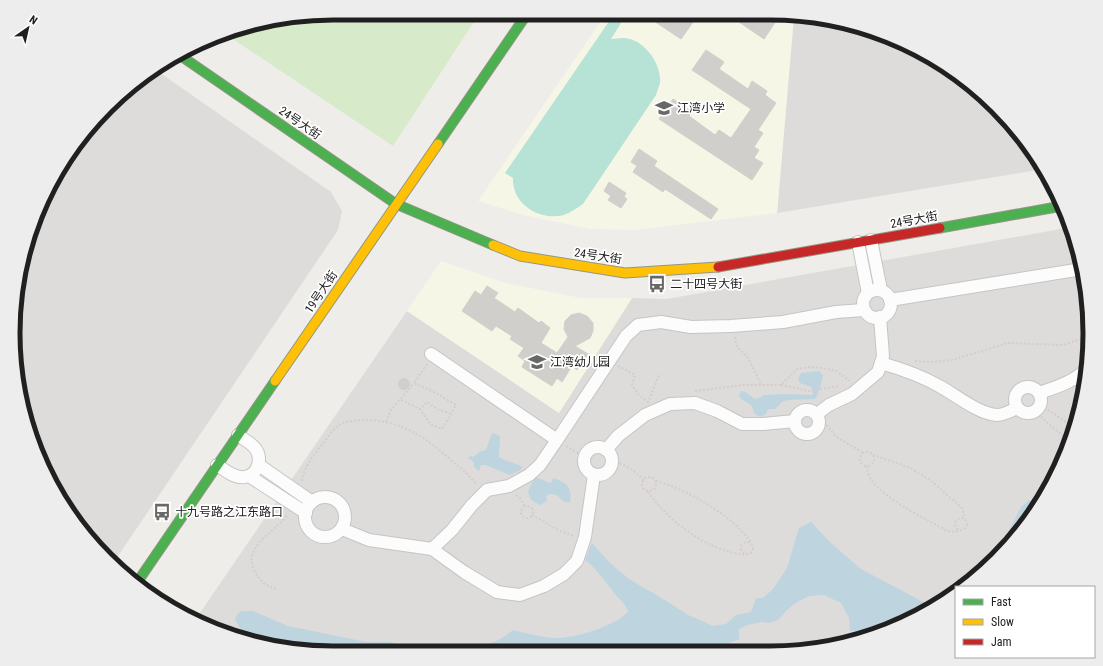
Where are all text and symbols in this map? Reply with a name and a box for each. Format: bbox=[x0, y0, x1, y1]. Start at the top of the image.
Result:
north arrow bbox=[8, 8, 48, 48]
text: N bbox=[27, 13, 40, 28]
school or university icon: 江湾小学 bbox=[654, 98, 674, 118]
place label: 江湾小学 bbox=[677, 101, 725, 115]
street label: 24号大街 bbox=[276, 104, 324, 142]
street label: 24号大街 bbox=[889, 209, 939, 231]
street label: 24号大街 bbox=[573, 245, 623, 267]
street label: 19号大街 bbox=[302, 268, 340, 316]
bus stop icon: 二十四号大街 bbox=[647, 274, 667, 294]
place label: 二十四号大街 bbox=[670, 277, 742, 291]
school or university icon: 江湾幼儿园 bbox=[527, 352, 547, 372]
place label: 江湾幼儿园 bbox=[550, 355, 610, 369]
bus stop icon: 十九号路之江东路口 bbox=[152, 502, 172, 522]
place label: 十九号路之江东路口 bbox=[175, 505, 283, 519]
legend bbox=[955, 586, 1095, 658]
text: Fast bbox=[991, 595, 1012, 609]
text: Slow bbox=[991, 615, 1014, 629]
text: Jam bbox=[991, 635, 1012, 649]

